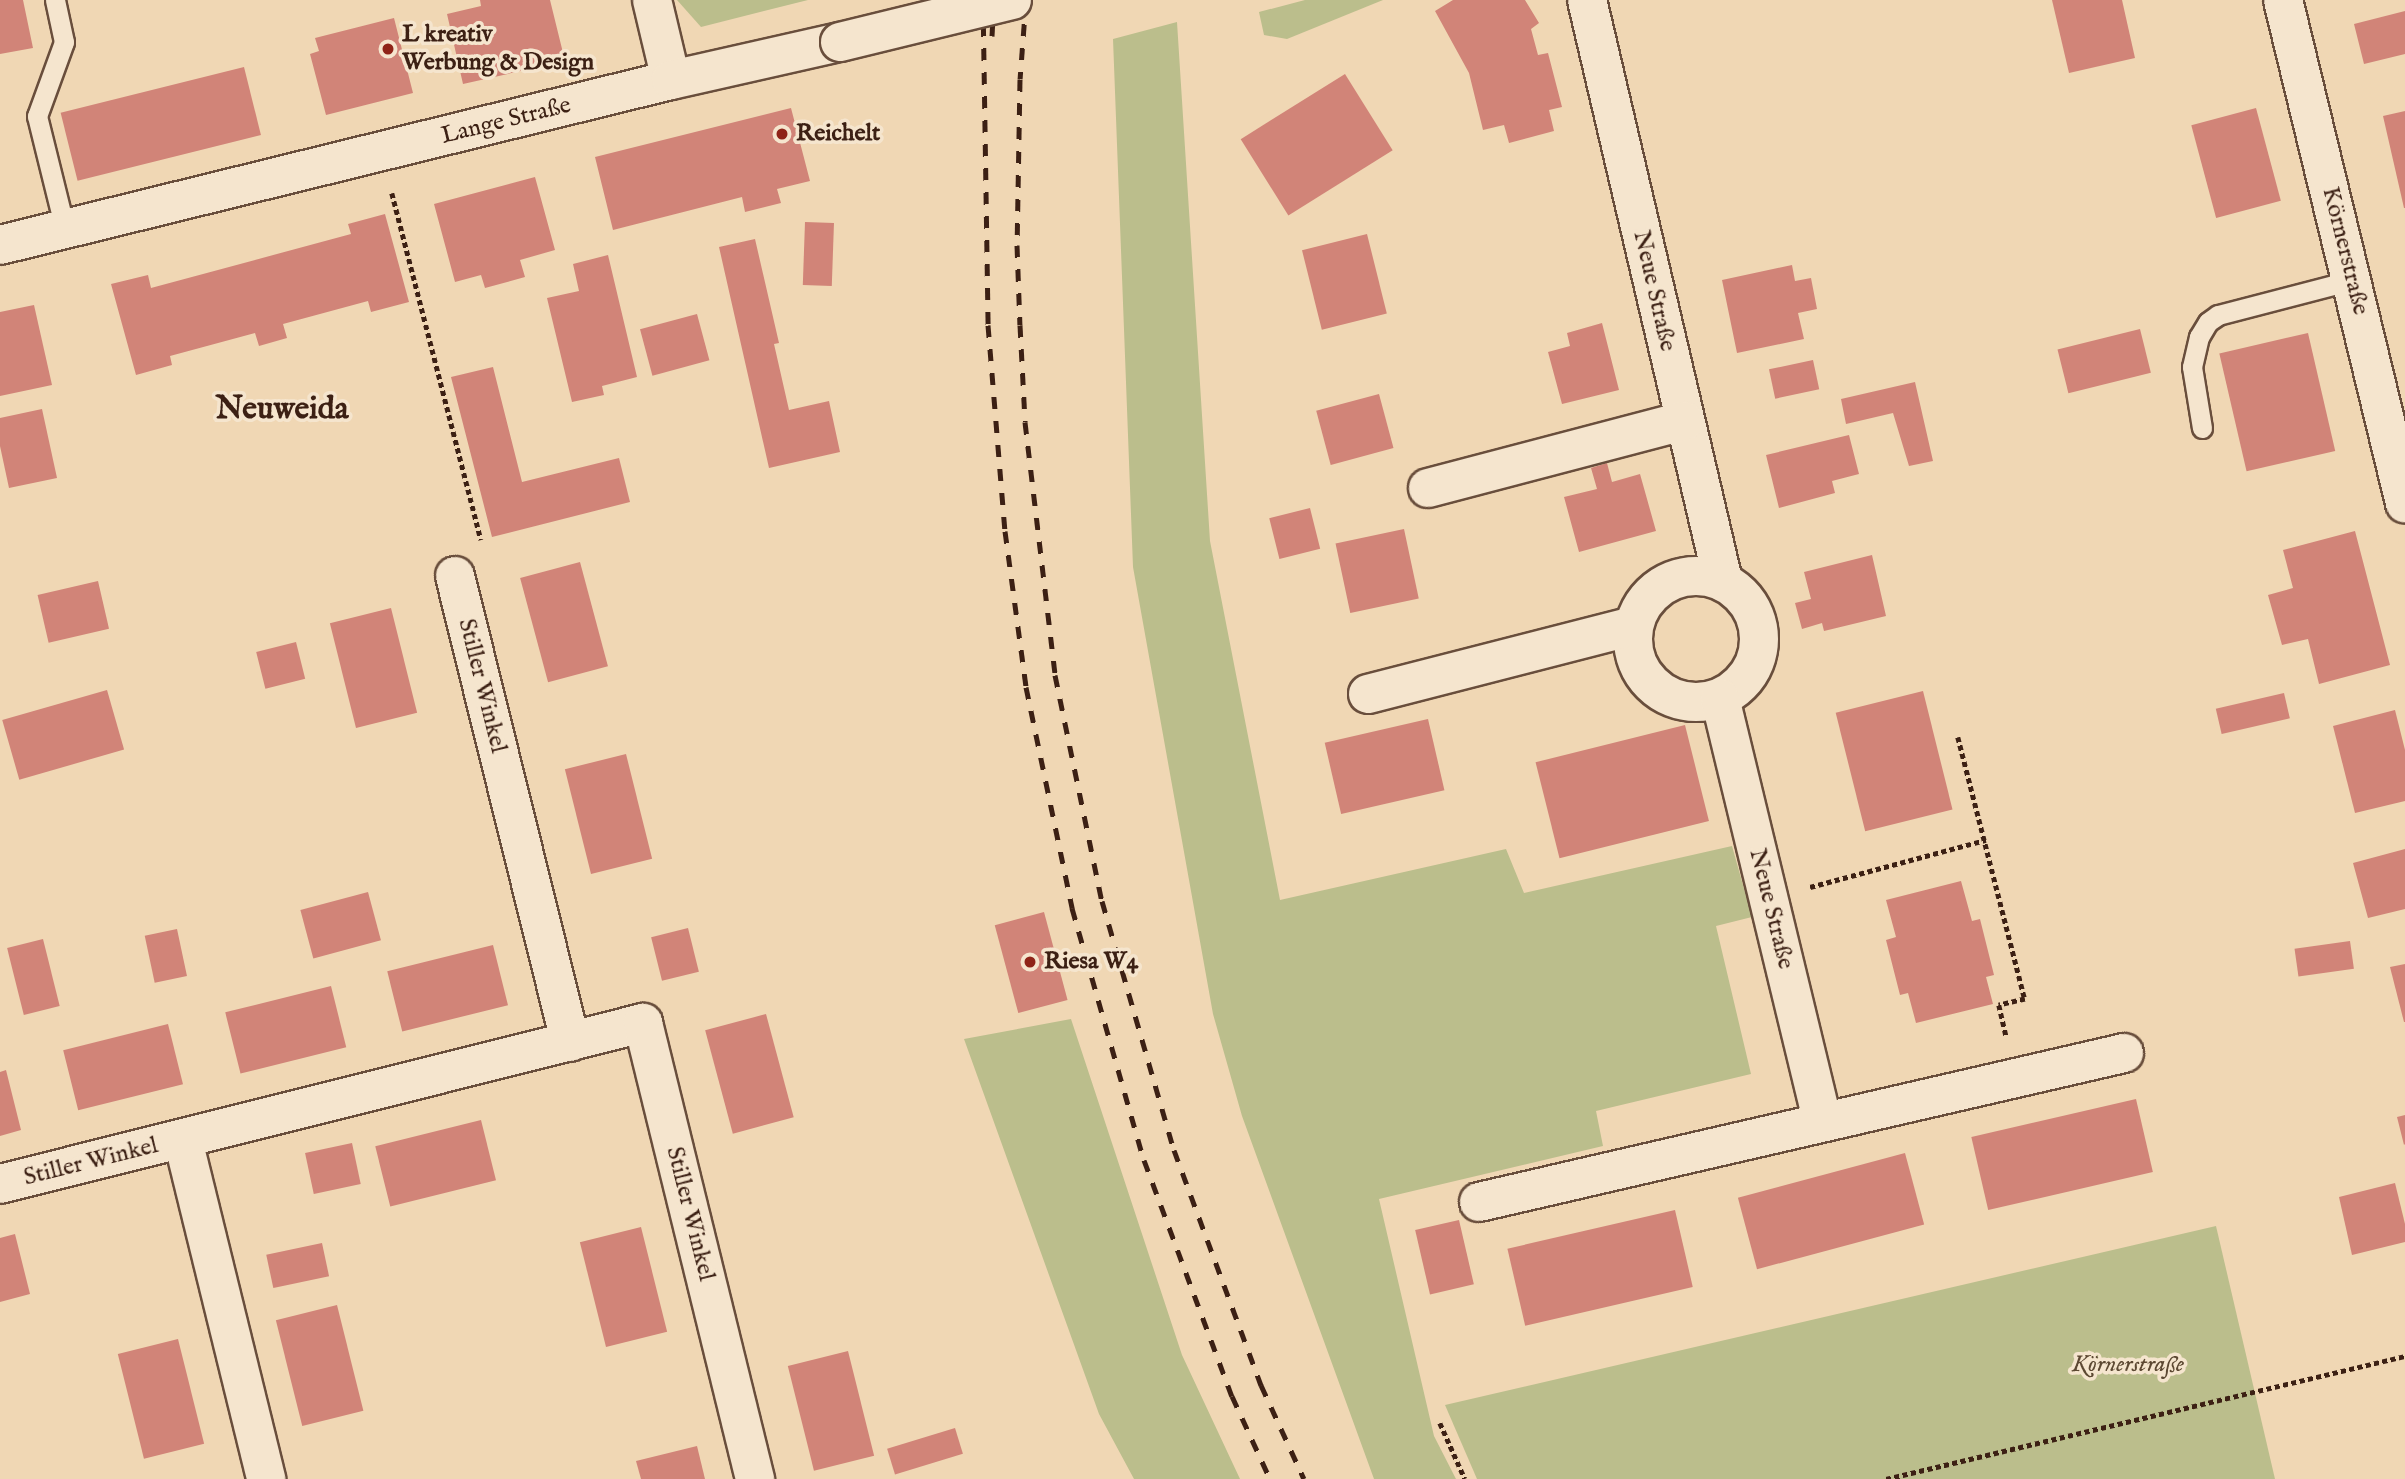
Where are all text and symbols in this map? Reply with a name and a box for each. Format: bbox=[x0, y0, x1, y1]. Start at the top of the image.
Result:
place label: L kreativ Werbung & Design bbox=[402, 21, 594, 77]
marker: L kreativ Werbung & Design bbox=[380, 41, 396, 57]
street label: Lange Straße bbox=[438, 91, 574, 151]
place label: Reichelt bbox=[796, 120, 880, 148]
marker: Reichelt bbox=[774, 126, 790, 142]
street label: Körnerstraße bbox=[2315, 184, 2375, 318]
street label: Neue Straße bbox=[1626, 228, 1682, 354]
district label: Neuweida bbox=[215, 391, 349, 429]
street label: Stiller Winkel bbox=[451, 616, 513, 756]
street label: Neue Straße bbox=[1742, 846, 1800, 972]
place label: Riesa W4 bbox=[1044, 948, 1138, 976]
marker: Riesa W4 bbox=[1022, 954, 1038, 970]
street label: Stiller Winkel bbox=[21, 1131, 161, 1193]
street label: Stiller Winkel bbox=[659, 1144, 721, 1284]
park label: Körnerstraße bbox=[2072, 1351, 2184, 1379]

